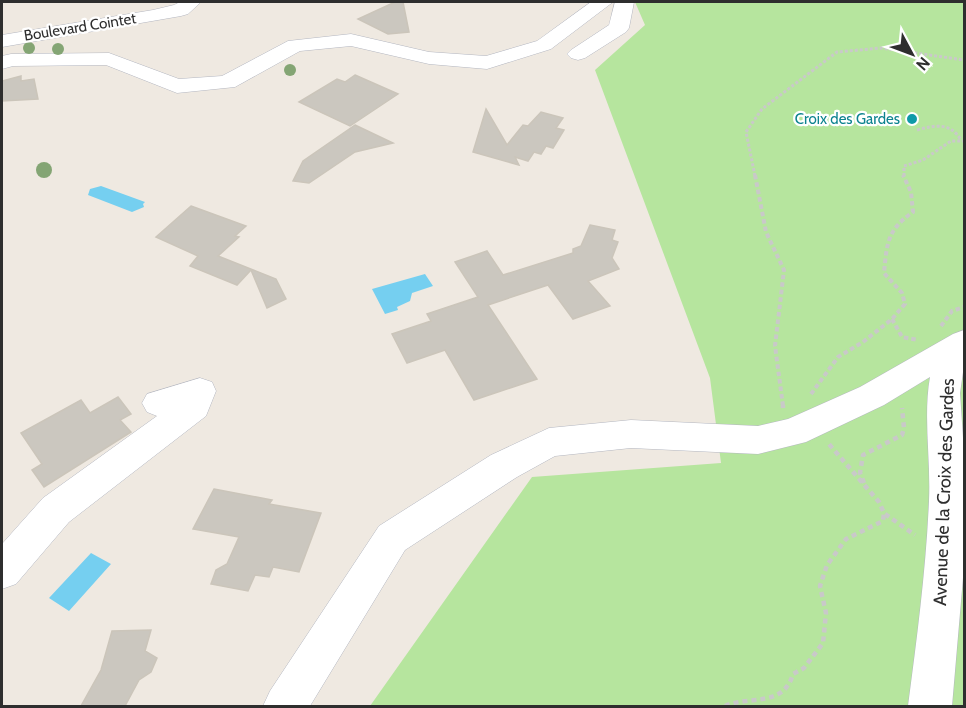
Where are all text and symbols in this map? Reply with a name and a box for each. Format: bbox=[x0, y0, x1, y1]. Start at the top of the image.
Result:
street label: Boulevard Cointet bbox=[23, 9, 137, 45]
north arrow bbox=[882, 24, 942, 84]
text: N bbox=[912, 53, 934, 74]
place label: Croix des Gardes bbox=[795, 110, 900, 128]
marker: Croix des Gardes bbox=[905, 112, 919, 126]
street label: Avenue de la Croix des Gardes bbox=[929, 378, 959, 606]

